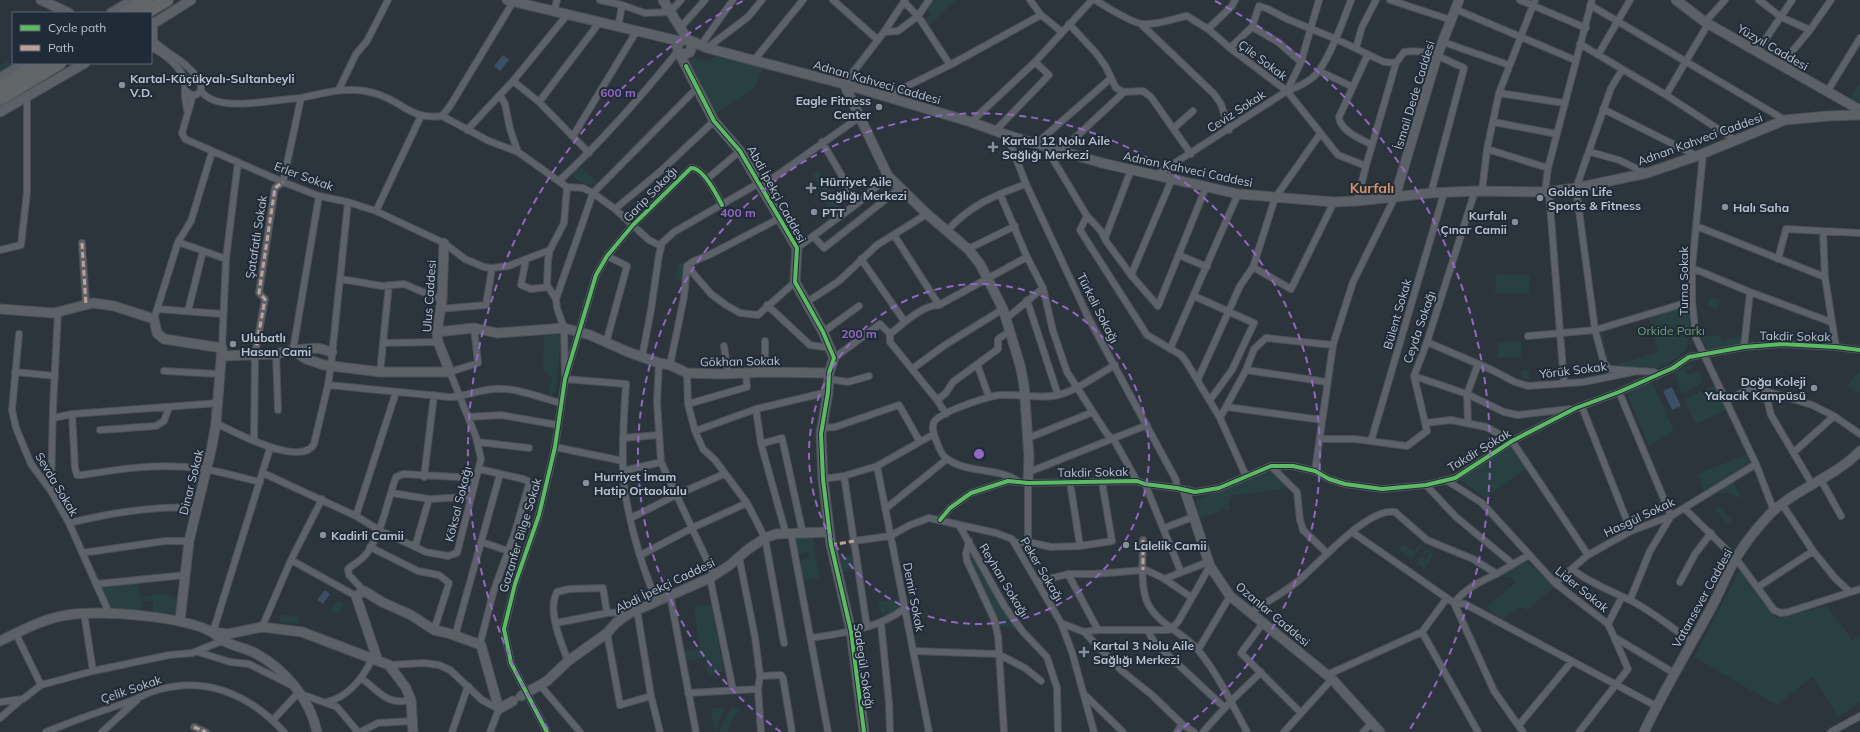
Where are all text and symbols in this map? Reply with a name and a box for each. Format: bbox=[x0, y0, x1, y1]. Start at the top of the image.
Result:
legend bbox=[12, 12, 152, 64]
text: Cycle path bbox=[48, 20, 106, 35]
street label: Yüzyıl Caddesi bbox=[1734, 20, 1811, 73]
street label: Çile Sokak bbox=[1236, 37, 1291, 84]
street label: İsmail Dede Caddesi bbox=[1390, 39, 1438, 151]
text: Path bbox=[48, 40, 74, 55]
street label: Adnan Kahveci Caddesi bbox=[812, 57, 943, 107]
place label: Kartal-Küçükyalı-Sultanbeyli V.D. bbox=[129, 71, 295, 100]
marker: Kartal-Küçükyalı-Sultanbeyli V.D. bbox=[117, 80, 127, 90]
text: 600 m bbox=[600, 85, 636, 100]
street label: Ceviz Sokak bbox=[1204, 86, 1269, 135]
place label: Eagle Fitness Center bbox=[796, 93, 871, 122]
marker: Eagle Fitness Center bbox=[874, 102, 884, 112]
street label: Adnan Kahveci Caddesi bbox=[1635, 109, 1765, 169]
place label: Kartal 12 Nolu Aile Sağlığı Merkezi bbox=[1002, 133, 1111, 162]
marker: Kartal 12 Nolu Aile Sağlığı Merkezi bbox=[987, 141, 999, 153]
street label: Abdi İpekçi Caddesi bbox=[744, 143, 810, 245]
street label: Adnan Kahveci Caddesi bbox=[1122, 148, 1254, 190]
street label: Erler Sokak bbox=[272, 158, 337, 194]
street label: Garip Sokağı bbox=[620, 163, 680, 225]
place label: Hürriyet Aile Sağlığı Merkezi bbox=[820, 174, 907, 203]
district label: Kurfalı bbox=[1350, 179, 1394, 197]
marker: Hürriyet Aile Sağlığı Merkezi bbox=[805, 182, 817, 194]
place label: Golden Life Sports & Fitness bbox=[1548, 184, 1641, 213]
street label: Şatafatlı Sokak bbox=[242, 193, 270, 280]
marker: Golden Life Sports & Fitness bbox=[1535, 193, 1545, 203]
place label: Halı Saha bbox=[1733, 200, 1789, 215]
marker: Halı Saha bbox=[1720, 202, 1730, 212]
text: 400 m bbox=[720, 205, 756, 220]
place label: PTT bbox=[822, 205, 845, 220]
marker: PTT bbox=[809, 207, 819, 217]
place label: Kurfalı Çınar Camii bbox=[1440, 208, 1507, 237]
marker: Kurfalı Çınar Camii bbox=[1510, 217, 1520, 227]
street label: Turna Sokak bbox=[1676, 246, 1691, 315]
street label: Ulus Caddesi bbox=[419, 259, 439, 333]
street label: Türkeli Sokağı bbox=[1074, 270, 1122, 346]
street label: Bülent Sokak bbox=[1380, 276, 1414, 351]
street label: Ceyda Sokağı bbox=[1400, 289, 1438, 365]
park label: Orkide Parkı bbox=[1637, 323, 1705, 338]
text: 200 m bbox=[841, 326, 877, 341]
street label: Takdir Sokak bbox=[1759, 328, 1831, 344]
place label: Ulubatlı Hasan Cami bbox=[241, 330, 311, 359]
marker: Ulubatlı Hasan Cami bbox=[228, 339, 238, 349]
street label: Gökhan Sokak bbox=[700, 353, 781, 369]
street label: Yörük Sokak bbox=[1538, 358, 1608, 382]
place label: Doğa Koleji Yakacık Kampüsü bbox=[1704, 374, 1806, 403]
marker: Doğa Koleji Yakacık Kampüsü bbox=[1809, 383, 1819, 393]
street label: Takdir Sokak bbox=[1445, 425, 1514, 475]
street label: Dinar Sokak bbox=[176, 447, 207, 517]
centre of rings bbox=[972, 447, 986, 461]
street label: Sevda Sokak bbox=[32, 449, 82, 519]
street label: Takdir Sokak bbox=[1057, 464, 1129, 480]
street label: Köksal Sokağı bbox=[441, 465, 475, 543]
place label: Hurriyet İmam Hatip Ortaokulu bbox=[594, 469, 687, 498]
street label: Gazanfer Bilge Sokak bbox=[495, 475, 545, 594]
marker: Hurriyet İmam Hatip Ortaokulu bbox=[581, 478, 591, 488]
street label: Hasgül Sokak bbox=[1601, 494, 1677, 540]
place label: Kadirli Camii bbox=[331, 528, 404, 543]
marker: Kadirli Camii bbox=[318, 530, 328, 540]
street label: Peker Sokağı bbox=[1017, 534, 1067, 604]
place label: Lalelik Camii bbox=[1134, 538, 1207, 553]
marker: Lalelik Camii bbox=[1121, 540, 1131, 550]
street label: Reyhan Sokağı bbox=[976, 541, 1032, 619]
street label: Vatansever Caddesi bbox=[1669, 546, 1736, 650]
street label: Abdi İpekçi Caddesi bbox=[613, 554, 717, 616]
street label: Demir Sokak bbox=[900, 561, 928, 634]
street label: Lider Sokak bbox=[1552, 563, 1612, 616]
street label: Ozanlar Caddesi bbox=[1233, 579, 1313, 649]
street label: Sadegül Sokağı bbox=[851, 622, 877, 710]
place label: Kartal 3 Nolu Aile Sağlığı Merkezi bbox=[1093, 638, 1194, 667]
marker: Kartal 3 Nolu Aile Sağlığı Merkezi bbox=[1078, 646, 1090, 658]
street label: Çelik Sokak bbox=[99, 671, 164, 706]

